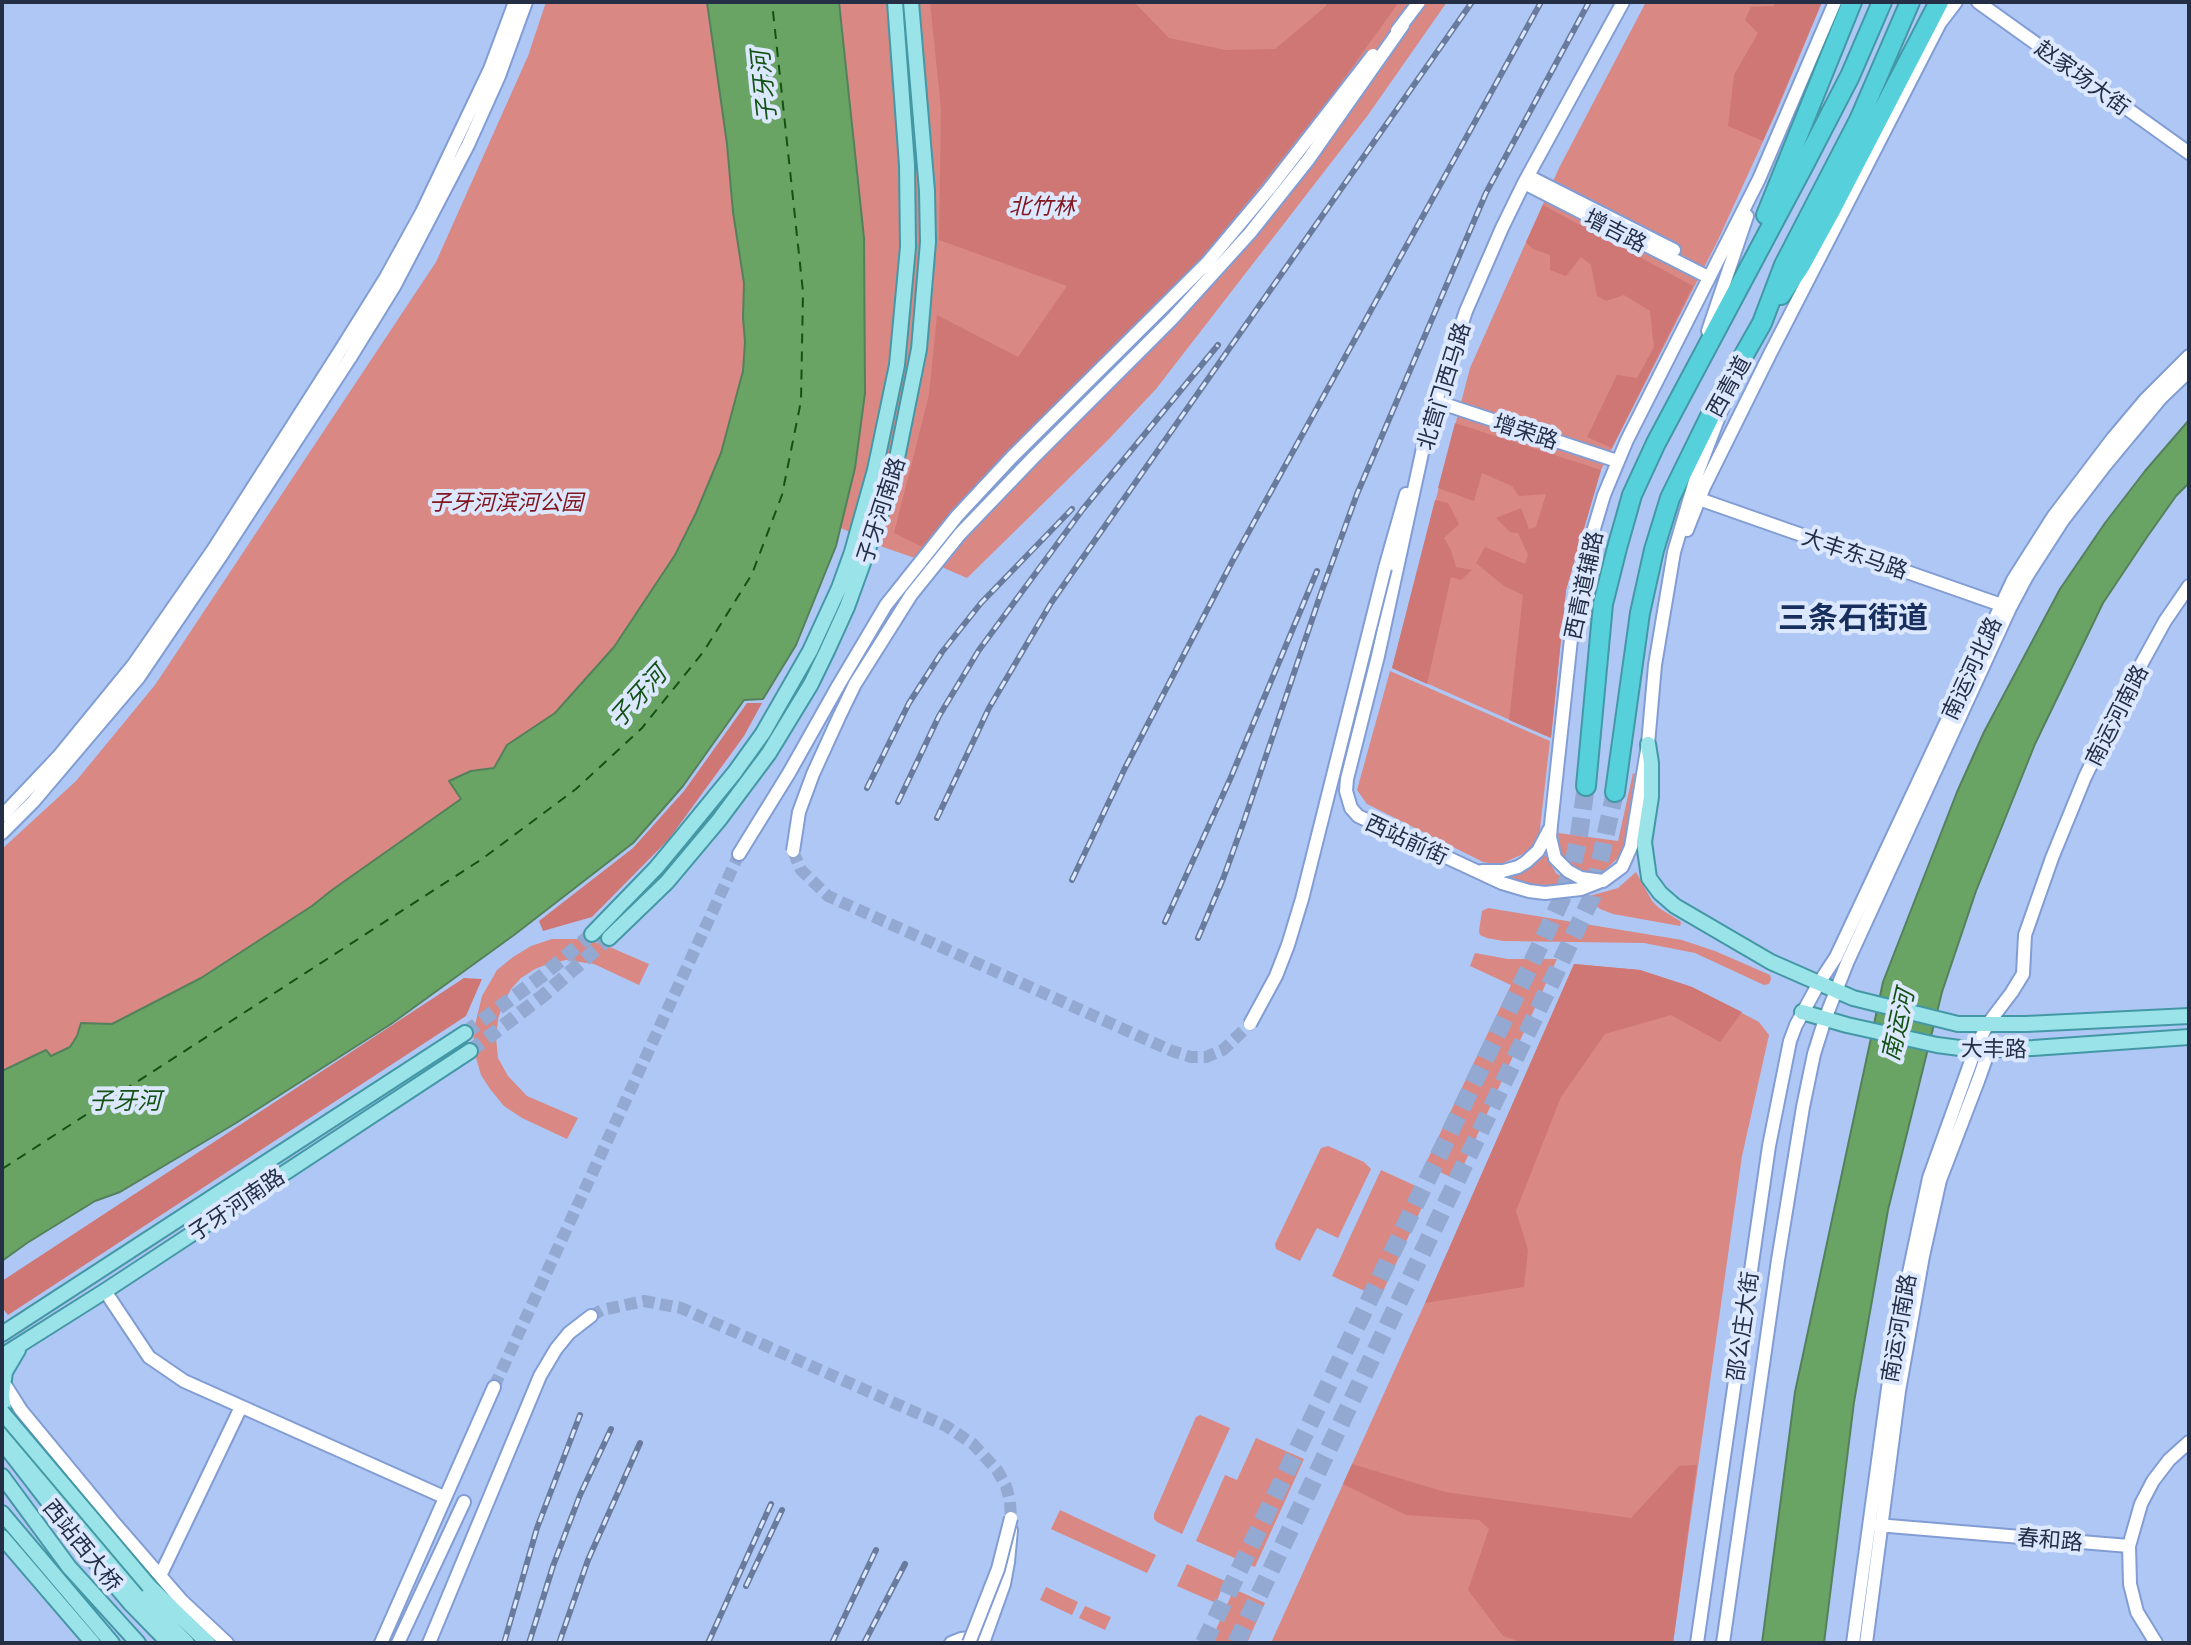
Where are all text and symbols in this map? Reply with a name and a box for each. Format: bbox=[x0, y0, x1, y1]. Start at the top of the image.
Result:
street label: 赵家场大街 bbox=[2031, 34, 2135, 120]
water label: 子牙河 bbox=[745, 50, 781, 124]
park label: 北竹林 bbox=[1009, 193, 1075, 219]
street label: 增吉路 bbox=[1581, 203, 1651, 257]
street label: 北营门西马路 bbox=[1411, 319, 1475, 453]
street label: 西青道 bbox=[1700, 351, 1756, 421]
street label: 增荣路 bbox=[1491, 408, 1561, 454]
street label: 子牙河南路 bbox=[850, 454, 910, 566]
park label: 子牙河滨河公园 bbox=[429, 489, 583, 515]
street label: 大丰东马路 bbox=[1799, 523, 1911, 583]
street label: 西青道辅路 bbox=[1559, 528, 1607, 642]
district label: 三条石街道 bbox=[1778, 599, 1928, 635]
street label: 南运河北路 bbox=[1936, 613, 2006, 723]
water label: 子牙河 bbox=[602, 660, 672, 732]
street label: 南运河南路 bbox=[2079, 660, 2153, 770]
street label: 西站前街 bbox=[1362, 808, 1452, 870]
water label: 南运河 bbox=[1875, 987, 1919, 1063]
street label: 大丰路 bbox=[1961, 1034, 2027, 1062]
water label: 子牙河 bbox=[89, 1086, 161, 1114]
street label: 子牙河南路 bbox=[183, 1162, 289, 1246]
street label: 邵公庄大街 bbox=[1721, 1270, 1763, 1382]
street label: 南运河南路 bbox=[1875, 1272, 1921, 1384]
street label: 西站西大桥 bbox=[38, 1494, 128, 1596]
street label: 春和路 bbox=[2016, 1523, 2084, 1555]

